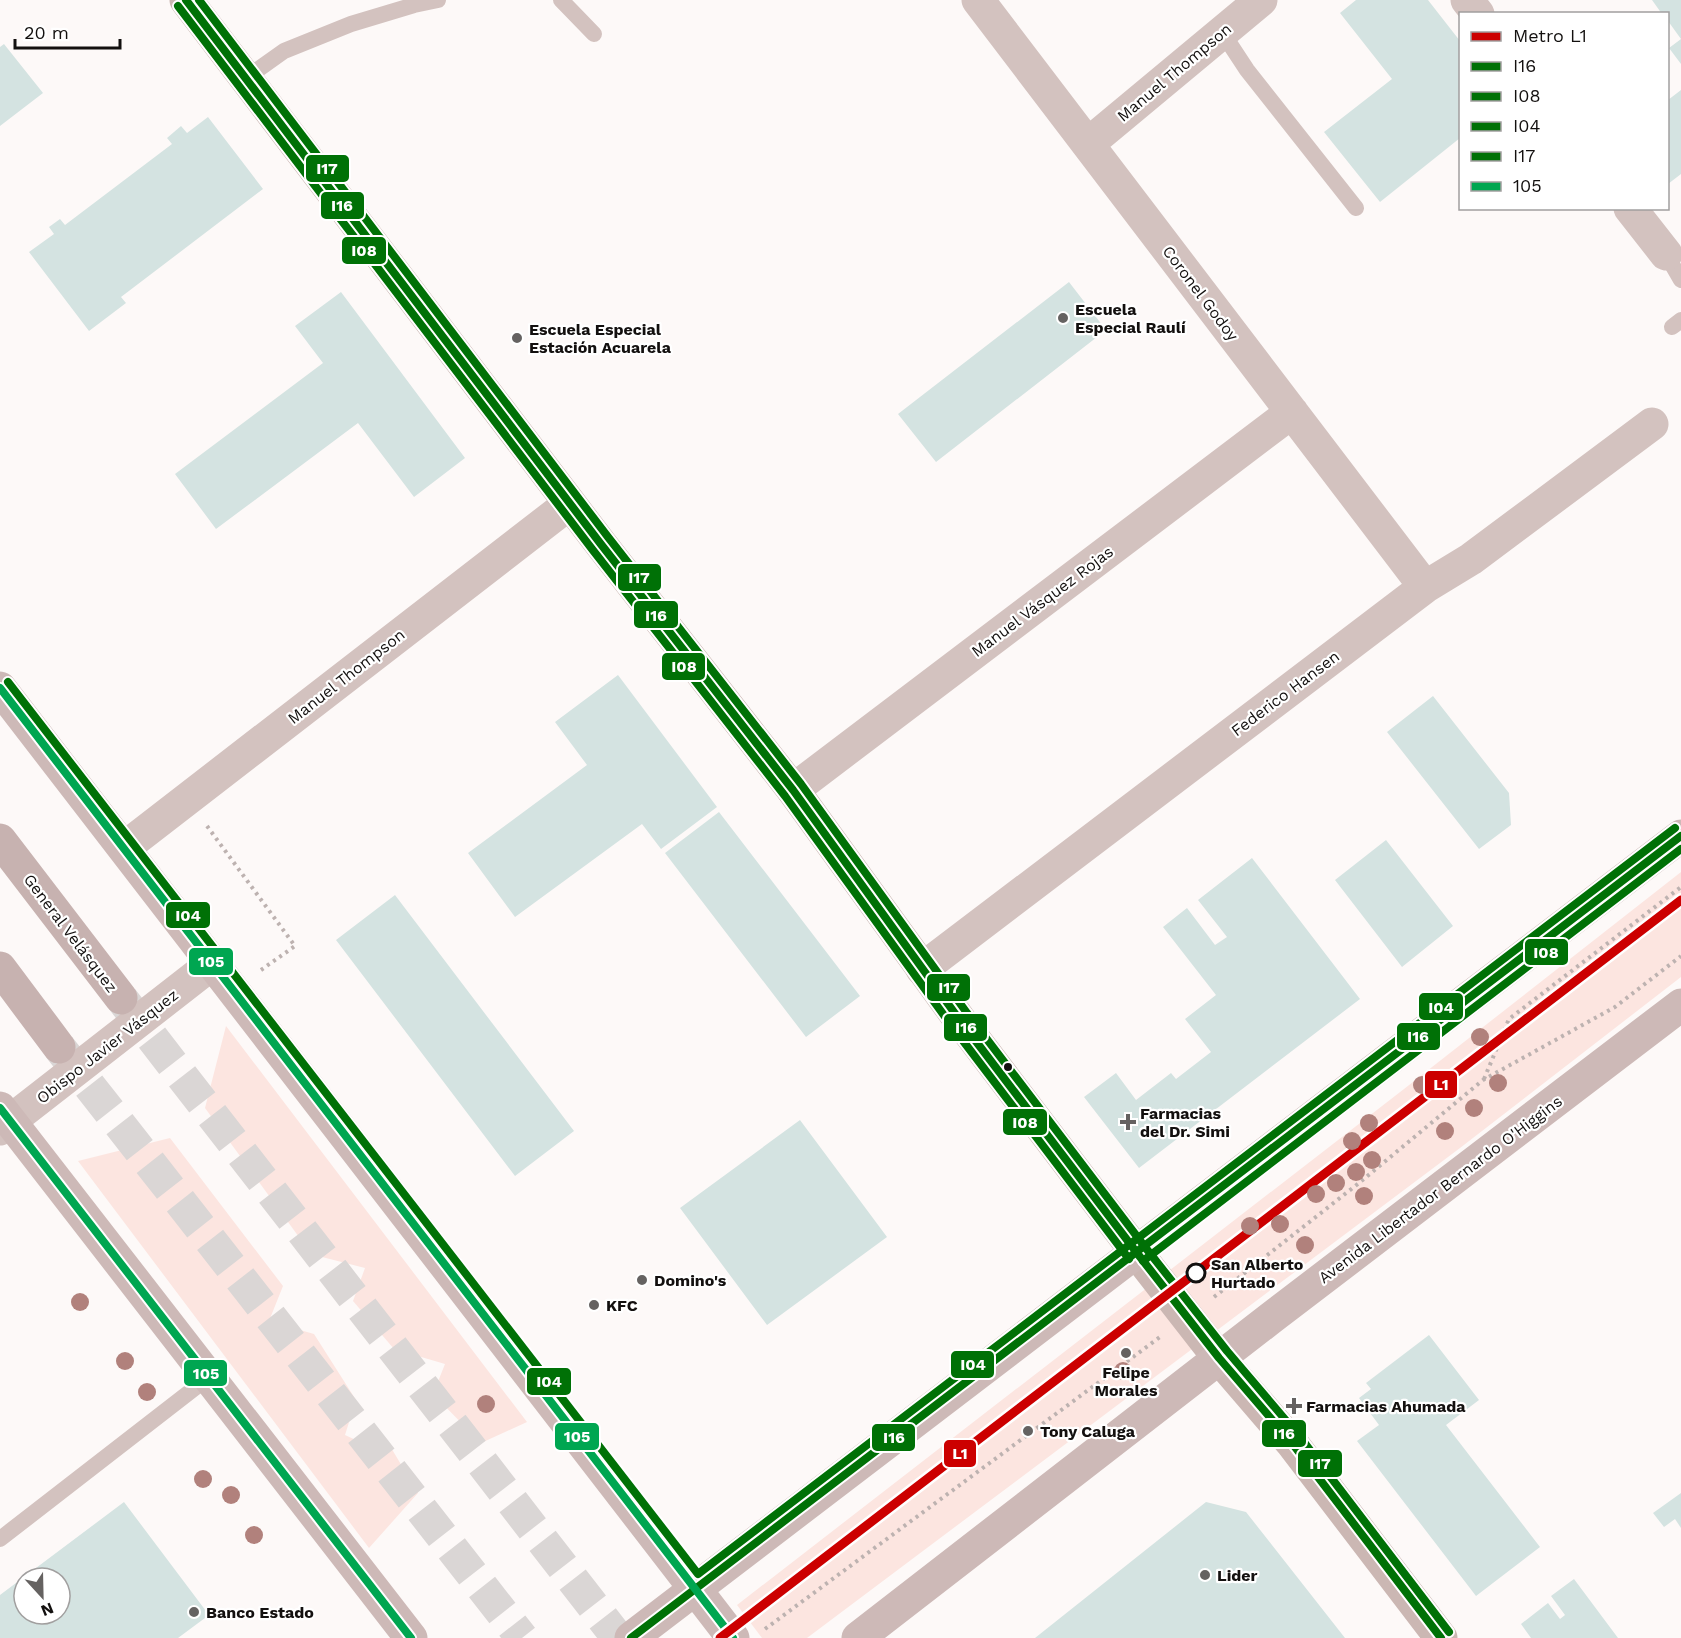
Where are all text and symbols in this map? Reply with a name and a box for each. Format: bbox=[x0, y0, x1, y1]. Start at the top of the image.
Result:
scale bar bbox=[15, 12, 120, 50]
legend bbox=[1459, 12, 1669, 210]
street label: Manuel Thompson bbox=[1113, 19, 1235, 126]
text: 20 m bbox=[24, 22, 69, 43]
text: Metro L1 bbox=[1513, 25, 1587, 46]
text: I16 bbox=[1513, 55, 1536, 76]
text: I08 bbox=[1513, 85, 1541, 106]
text: I04 bbox=[1513, 115, 1541, 136]
text: I17 bbox=[1513, 145, 1535, 166]
line badge: I17 bbox=[305, 154, 350, 183]
text: I17 bbox=[316, 159, 338, 178]
text: 105 bbox=[1513, 175, 1542, 196]
line badge: I16 bbox=[320, 191, 365, 220]
text: I16 bbox=[331, 196, 353, 215]
line badge: I08 bbox=[341, 236, 387, 265]
text: I08 bbox=[351, 241, 377, 260]
street label: Coronel Godoy bbox=[1159, 242, 1243, 345]
place label: Escuela Especial Raulí bbox=[1075, 300, 1186, 337]
marker: Escuela Especial Raulí bbox=[1056, 311, 1070, 325]
place label: Escuela Especial Estación Acuarela bbox=[529, 320, 672, 357]
marker: Escuela Especial Estación Acuarela bbox=[510, 331, 524, 345]
street label: Manuel Vásquez Rojas bbox=[968, 542, 1117, 661]
line badge: I17 bbox=[617, 563, 662, 592]
text: I17 bbox=[628, 568, 650, 587]
line badge: I16 bbox=[633, 600, 679, 629]
text: I16 bbox=[645, 606, 667, 625]
street label: Manuel Thompson bbox=[284, 625, 409, 728]
street label: Federico Hansen bbox=[1228, 647, 1343, 740]
line badge: I08 bbox=[661, 652, 706, 681]
text: I08 bbox=[671, 657, 697, 676]
street label: General Velásquez bbox=[20, 870, 121, 996]
line badge: I04 bbox=[165, 901, 211, 929]
text: I04 bbox=[175, 906, 201, 925]
line badge: I08 bbox=[1524, 938, 1569, 966]
text: I08 bbox=[1533, 943, 1559, 962]
line badge: 105 bbox=[188, 947, 234, 976]
text: 105 bbox=[198, 952, 224, 971]
line badge: I17 bbox=[926, 973, 971, 1002]
text: I17 bbox=[938, 978, 960, 997]
street label: Obispo Javier Vásquez bbox=[33, 985, 182, 1108]
line badge: I04 bbox=[1418, 992, 1464, 1021]
text: I04 bbox=[1428, 998, 1454, 1017]
line badge: I16 bbox=[943, 1013, 988, 1042]
text: I16 bbox=[955, 1018, 977, 1037]
line badge: I16 bbox=[1396, 1022, 1441, 1051]
text: I16 bbox=[1407, 1027, 1429, 1046]
unlabelled marker bbox=[1002, 1061, 1014, 1073]
line badge: L1 bbox=[1424, 1070, 1458, 1099]
text: L1 bbox=[1433, 1075, 1449, 1094]
street label: Avenida Libertador Bernardo O'Higgins bbox=[1315, 1092, 1566, 1287]
place label: Farmacias del Dr. Simi bbox=[1140, 1104, 1230, 1141]
line badge: I08 bbox=[1002, 1108, 1048, 1136]
text: I08 bbox=[1012, 1113, 1038, 1132]
marker: Farmacias del Dr. Simi bbox=[1121, 1115, 1135, 1129]
place label: San Alberto Hurtado bbox=[1211, 1255, 1304, 1292]
marker: San Alberto Hurtado bbox=[1186, 1263, 1206, 1283]
place label: Domino's bbox=[654, 1271, 727, 1290]
marker: Domino's bbox=[635, 1273, 649, 1287]
place label: KFC bbox=[606, 1296, 638, 1315]
marker: KFC bbox=[587, 1298, 601, 1312]
marker: Felipe Morales bbox=[1119, 1346, 1133, 1360]
line badge: I04 bbox=[950, 1350, 995, 1379]
text: I04 bbox=[960, 1355, 986, 1374]
line badge: 105 bbox=[183, 1359, 228, 1387]
place label: Felipe Morales bbox=[1094, 1363, 1158, 1400]
text: 105 bbox=[193, 1364, 219, 1383]
line badge: I04 bbox=[526, 1367, 572, 1396]
text: I04 bbox=[536, 1372, 562, 1391]
place label: Farmacias Ahumada bbox=[1306, 1397, 1466, 1416]
marker: Farmacias Ahumada bbox=[1287, 1399, 1301, 1413]
line badge: I16 bbox=[1261, 1419, 1307, 1448]
line badge: 105 bbox=[554, 1422, 600, 1451]
place label: Tony Caluga bbox=[1040, 1422, 1136, 1441]
line badge: I16 bbox=[871, 1423, 916, 1452]
marker: Tony Caluga bbox=[1021, 1424, 1035, 1438]
text: I16 bbox=[1273, 1424, 1295, 1443]
text: 105 bbox=[564, 1427, 590, 1446]
text: I16 bbox=[883, 1428, 905, 1447]
line badge: L1 bbox=[943, 1439, 977, 1468]
text: L1 bbox=[952, 1444, 968, 1463]
line badge: I17 bbox=[1297, 1449, 1343, 1478]
text: I17 bbox=[1309, 1454, 1331, 1473]
north arrow bbox=[12, 1566, 72, 1626]
place label: Lider bbox=[1217, 1566, 1258, 1585]
marker: Lider bbox=[1198, 1568, 1212, 1582]
text: N bbox=[38, 1598, 56, 1620]
place label: Banco Estado bbox=[206, 1603, 314, 1622]
marker: Banco Estado bbox=[187, 1605, 201, 1619]

